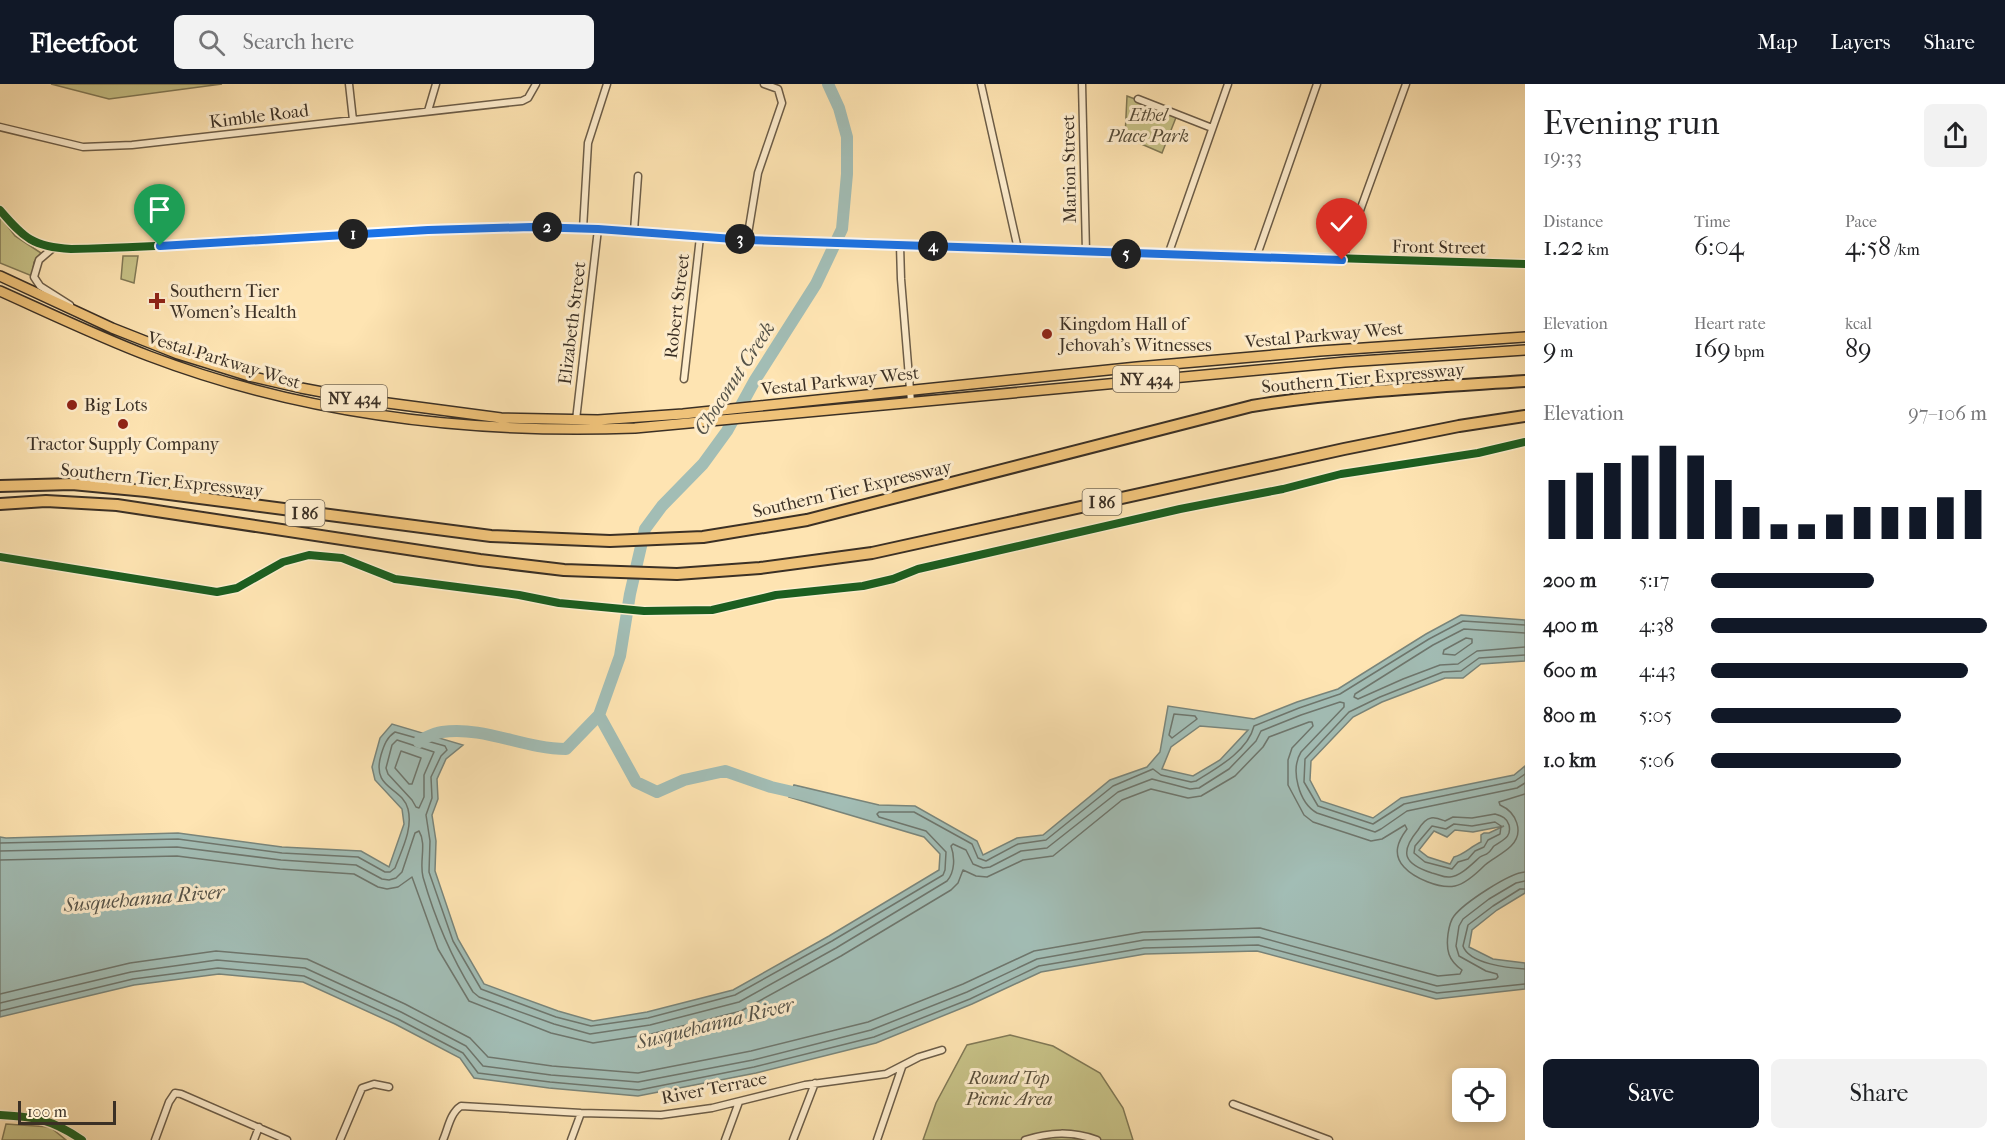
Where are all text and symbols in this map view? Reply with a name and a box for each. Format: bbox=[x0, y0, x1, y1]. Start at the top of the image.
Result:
search box bbox=[174, 15, 594, 69]
text: Fleetfoot bbox=[30, 26, 138, 59]
icon: search bbox=[195, 26, 228, 59]
text: Search here bbox=[243, 29, 354, 55]
text: Map bbox=[1757, 30, 1798, 54]
text: Layers bbox=[1831, 30, 1890, 54]
text: Share bbox=[1923, 30, 1975, 54]
street label: Kimble Road bbox=[208, 100, 310, 133]
text: Evening run bbox=[1543, 104, 1720, 143]
button: share bbox=[1924, 104, 1987, 167]
park label: Ethel Place Park bbox=[1106, 105, 1189, 147]
street label: Marion Street bbox=[1058, 114, 1081, 223]
text: 19:33 bbox=[1543, 146, 1582, 169]
pin bbox=[134, 184, 185, 246]
icon: arrive bbox=[143, 193, 176, 226]
pin bbox=[1316, 198, 1367, 260]
icon: check bbox=[1325, 207, 1358, 240]
pin: 2 bbox=[532, 212, 562, 242]
text: Distance bbox=[1543, 212, 1603, 231]
text: Time bbox=[1694, 212, 1730, 231]
text: Pace bbox=[1845, 212, 1877, 231]
text: 2 bbox=[543, 217, 551, 236]
pin: 1 bbox=[338, 219, 368, 249]
text: 1 bbox=[350, 224, 356, 243]
pin: 3 bbox=[725, 224, 755, 254]
text: 3 bbox=[737, 229, 743, 248]
pin: 4 bbox=[918, 231, 948, 261]
text: 1.22 bbox=[1543, 231, 1584, 262]
text: 6:04 bbox=[1694, 231, 1744, 262]
text: 4:58 bbox=[1845, 231, 1891, 262]
text: 4 bbox=[928, 236, 938, 255]
street label: Front Street bbox=[1392, 236, 1487, 259]
pin: 5 bbox=[1111, 239, 1141, 269]
text: km bbox=[1584, 240, 1609, 259]
text: /km bbox=[1891, 240, 1920, 259]
text: 5 bbox=[1123, 244, 1129, 263]
street label: Robert Street bbox=[661, 252, 694, 360]
street label: Elizabeth Street bbox=[555, 260, 591, 386]
place label: Southern Tier Women's Health bbox=[169, 281, 297, 323]
marker: Southern Tier Women's Health bbox=[148, 292, 166, 310]
place label: Kingdom Hall of Jehovah’s Witnesses bbox=[1057, 314, 1212, 356]
text: Elevation bbox=[1543, 314, 1608, 333]
text: Heart rate bbox=[1694, 314, 1766, 333]
text: kcal bbox=[1845, 314, 1872, 333]
water label: Choconut Creek bbox=[689, 317, 780, 439]
street label: Vestal Parkway West bbox=[1243, 318, 1405, 353]
street label: Vestal Parkway West bbox=[144, 327, 303, 394]
marker: Kingdom Hall of Jehovah’s Witnesses bbox=[1040, 327, 1054, 341]
text: 9 bbox=[1543, 333, 1557, 364]
text: 169 bbox=[1694, 333, 1731, 364]
text: 89 bbox=[1845, 333, 1872, 364]
text: m bbox=[1557, 342, 1573, 361]
text: bpm bbox=[1731, 342, 1765, 361]
street label: Southern Tier Expressway bbox=[1261, 359, 1467, 398]
street label: Vestal Parkway West bbox=[759, 363, 921, 400]
road number: NY 434 bbox=[1113, 366, 1179, 392]
road number: NY 434 bbox=[321, 385, 387, 411]
place label: Big Lots bbox=[84, 395, 148, 416]
marker: Big Lots bbox=[65, 398, 79, 412]
text: Elevation bbox=[1543, 402, 1624, 425]
text: 97–106 m bbox=[1908, 402, 1987, 425]
marker: Tractor Supply Company bbox=[116, 417, 130, 431]
place label: Tractor Supply Company bbox=[27, 434, 221, 455]
street label: Southern Tier Expressway bbox=[751, 456, 955, 523]
street label: Southern Tier Expressway bbox=[60, 459, 266, 502]
road number: I 86 bbox=[1082, 489, 1122, 515]
road number: I 86 bbox=[286, 500, 324, 526]
text: 200 m bbox=[1543, 569, 1596, 592]
text: 5:17 bbox=[1639, 569, 1669, 592]
text: 400 m bbox=[1543, 614, 1598, 637]
text: 4:38 bbox=[1639, 614, 1674, 637]
text: 600 m bbox=[1543, 659, 1597, 682]
text: 4:43 bbox=[1639, 659, 1676, 682]
text: 800 m bbox=[1543, 704, 1596, 727]
text: 5:05 bbox=[1639, 704, 1672, 727]
text: 1.0 km bbox=[1543, 749, 1596, 772]
text: 5:06 bbox=[1639, 749, 1674, 772]
water label: Susquehanna River bbox=[62, 880, 228, 917]
water label: Susquehanna River bbox=[633, 992, 798, 1054]
button: Save bbox=[1543, 1059, 1759, 1128]
button: Share bbox=[1771, 1059, 1987, 1128]
street label: River Terrace bbox=[659, 1068, 769, 1109]
park label: Round Top Picnic Area bbox=[965, 1068, 1052, 1110]
map controls bbox=[1452, 1068, 1506, 1122]
button: locate bbox=[1452, 1068, 1506, 1122]
scale bar bbox=[18, 1098, 116, 1126]
text: 100 m bbox=[27, 1102, 67, 1121]

